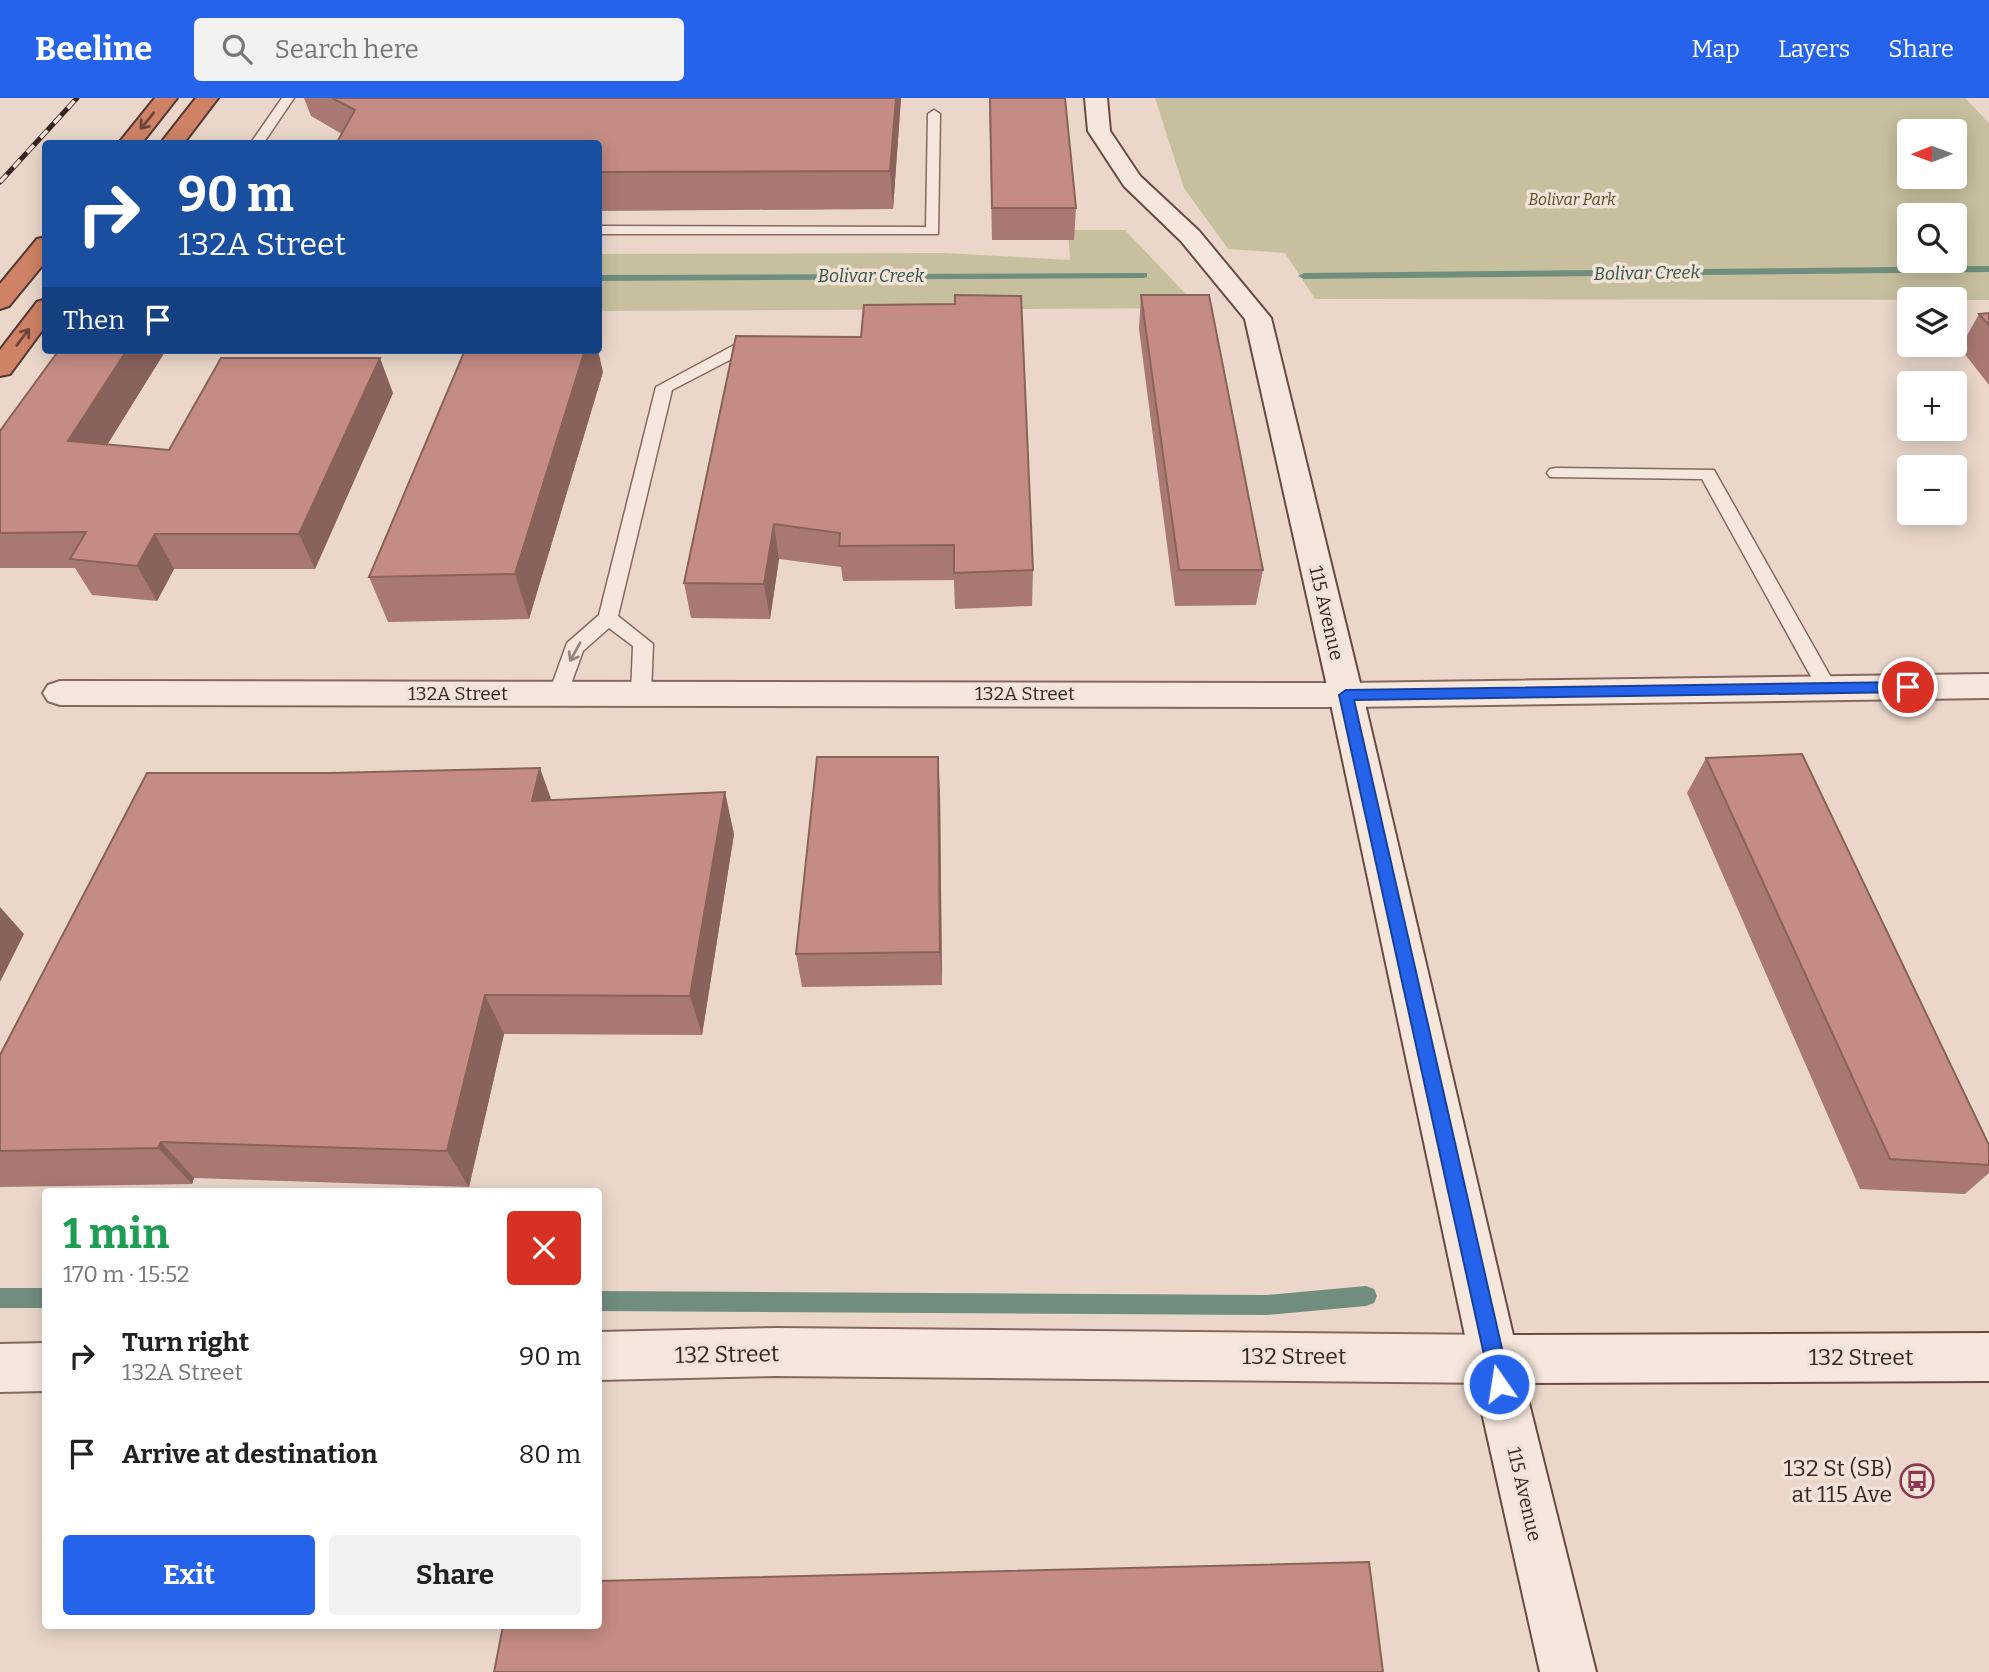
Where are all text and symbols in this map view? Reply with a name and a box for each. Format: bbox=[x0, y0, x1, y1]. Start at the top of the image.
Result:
search box bbox=[194, 18, 684, 81]
text: Beeline bbox=[35, 29, 152, 69]
icon: search bbox=[218, 30, 256, 68]
text: Search here bbox=[274, 34, 419, 65]
text: Map bbox=[1692, 35, 1740, 63]
text: Layers bbox=[1778, 35, 1850, 63]
text: Share bbox=[1888, 35, 1954, 63]
one-way arrow bbox=[139, 111, 155, 129]
north arrow bbox=[1897, 119, 1967, 189]
map controls bbox=[1897, 119, 1967, 525]
text: 90 m bbox=[178, 165, 294, 224]
icon: right bbox=[63, 168, 154, 259]
park label: Bolivar Park bbox=[1528, 190, 1616, 209]
button: search bbox=[1897, 203, 1967, 273]
text: 132A Street bbox=[178, 225, 346, 263]
water label: Bolivar Creek bbox=[1594, 261, 1701, 285]
water label: Bolivar Creek bbox=[818, 265, 925, 287]
button: layers bbox=[1897, 287, 1967, 357]
icon: arrive bbox=[139, 301, 177, 339]
text: Then bbox=[63, 305, 125, 336]
one-way arrow bbox=[15, 329, 30, 347]
button: + bbox=[1897, 371, 1967, 441]
button: − bbox=[1897, 455, 1967, 525]
street label: 115 Avenue bbox=[1304, 564, 1349, 663]
one-way arrow bbox=[568, 642, 582, 662]
pin bbox=[1878, 657, 1938, 717]
icon: arrive bbox=[1889, 668, 1927, 706]
street label: 132A Street bbox=[408, 682, 508, 705]
street label: 132A Street bbox=[975, 682, 1075, 705]
text: 1 min bbox=[63, 1209, 169, 1259]
button: close bbox=[507, 1211, 581, 1285]
text: 170 m · 15:52 bbox=[63, 1260, 189, 1288]
text: Turn right bbox=[122, 1327, 249, 1358]
icon: right bbox=[63, 1337, 101, 1375]
street label: 132 Street bbox=[675, 1339, 779, 1369]
text: 90 m bbox=[519, 1341, 581, 1372]
street label: 132 Street bbox=[1242, 1342, 1346, 1370]
street label: 132 Street bbox=[1809, 1343, 1913, 1371]
position arrow bbox=[1462, 1347, 1536, 1421]
text: 132A Street bbox=[122, 1358, 243, 1386]
icon: arrive bbox=[63, 1435, 101, 1473]
text: Arrive at destination bbox=[122, 1439, 377, 1470]
text: 80 m bbox=[519, 1439, 581, 1470]
street label: 115 Avenue bbox=[1502, 1445, 1547, 1544]
place label: 132 St (SB) at 115 Ave bbox=[1784, 1454, 1892, 1508]
bus stop icon: 132 St (SB) at 115 Ave bbox=[1898, 1462, 1936, 1500]
button: Exit bbox=[63, 1535, 315, 1615]
button: Share bbox=[329, 1535, 581, 1615]

